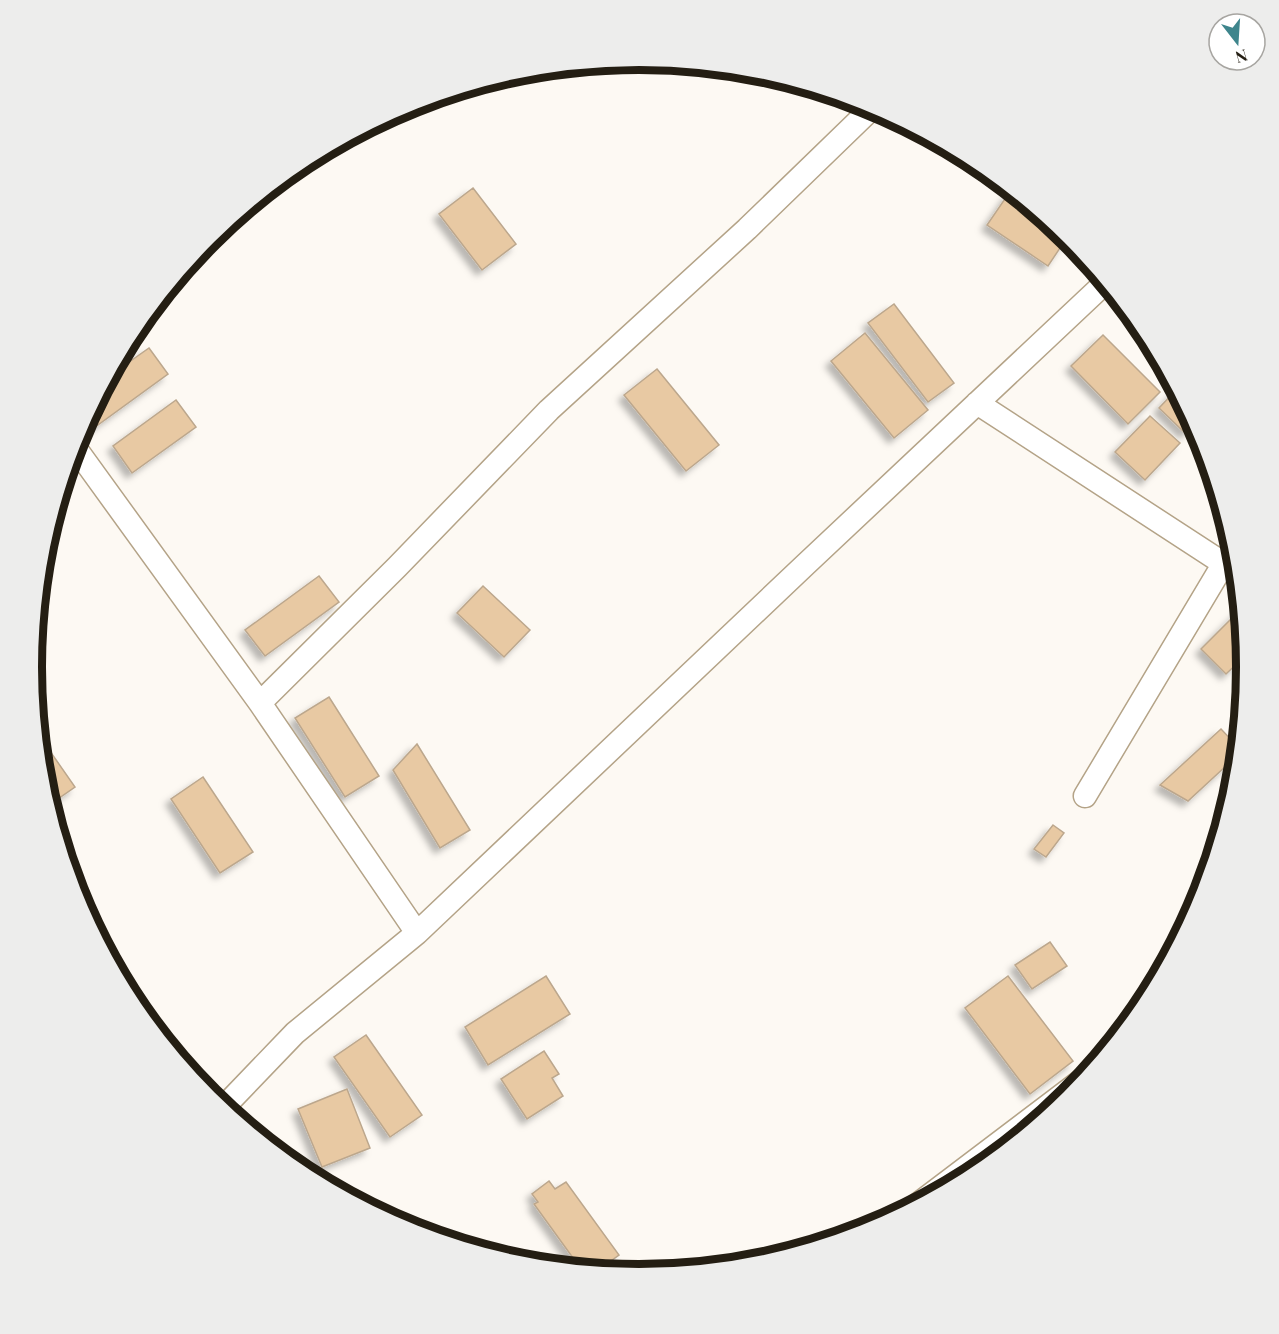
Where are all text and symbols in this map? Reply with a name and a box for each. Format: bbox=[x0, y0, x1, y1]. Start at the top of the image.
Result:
north arrow bbox=[1207, 12, 1267, 72]
text: N bbox=[1233, 45, 1250, 69]

